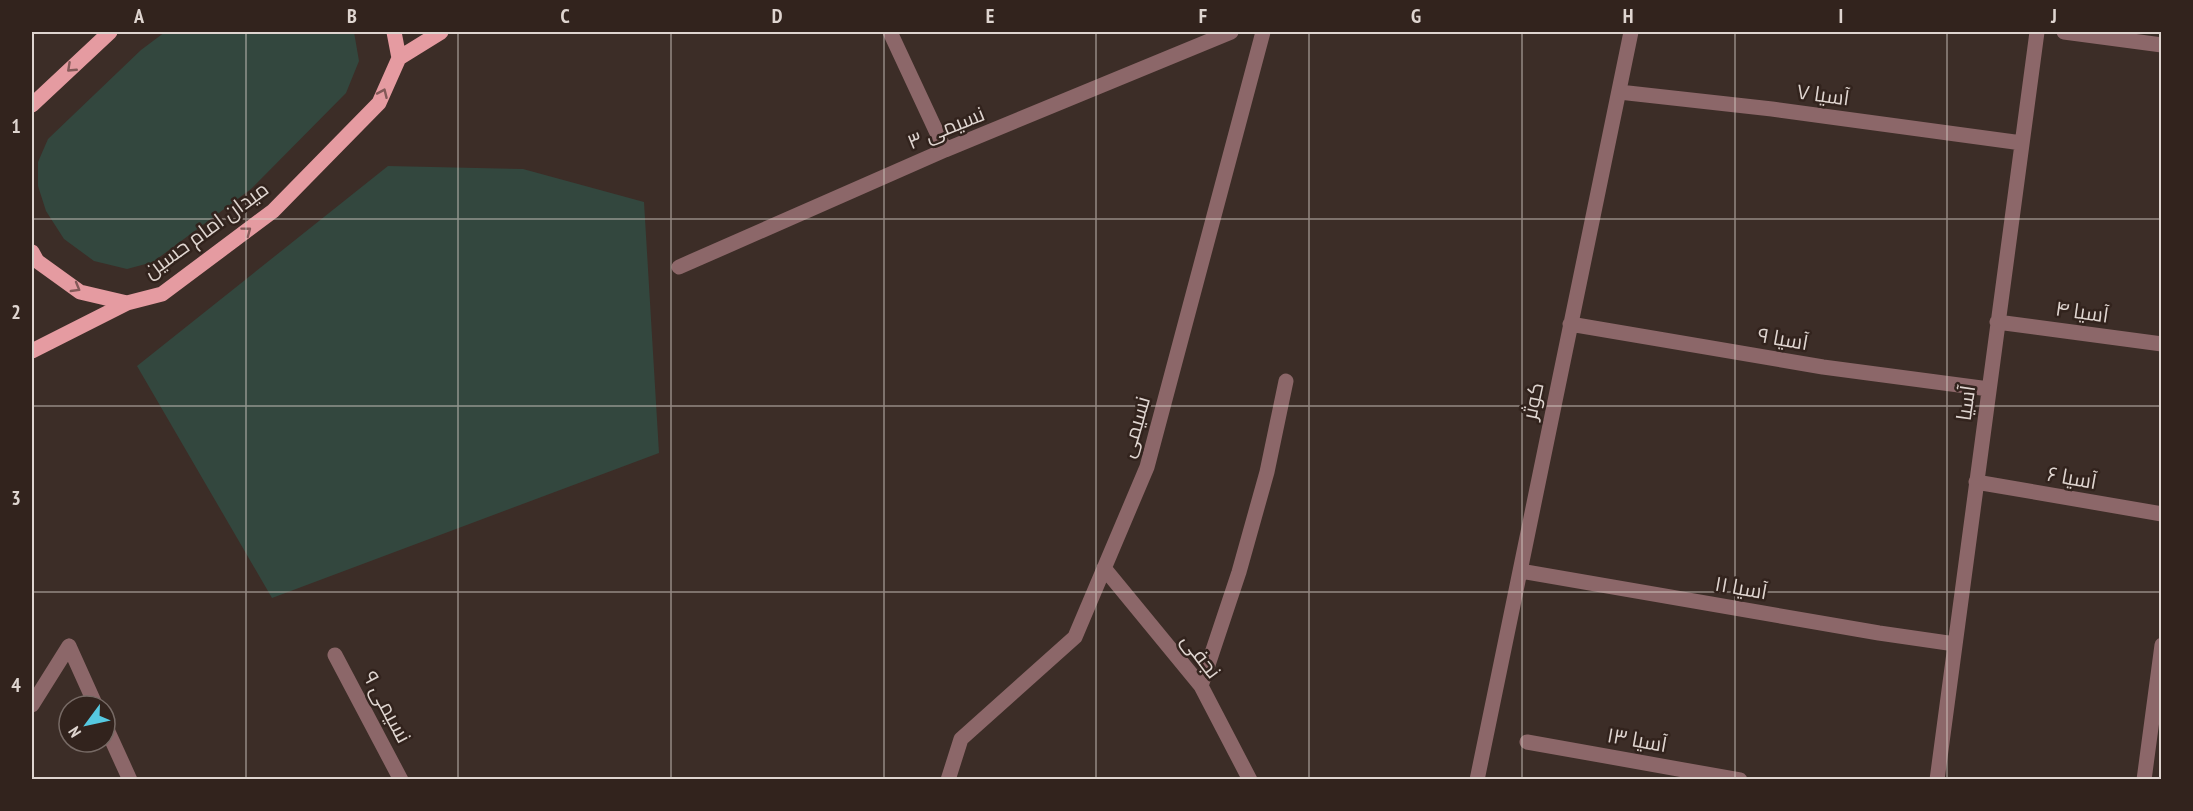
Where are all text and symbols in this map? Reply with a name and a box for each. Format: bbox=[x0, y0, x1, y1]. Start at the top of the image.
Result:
text: A bbox=[133, 3, 145, 29]
text: B bbox=[347, 3, 357, 29]
text: C bbox=[560, 3, 570, 29]
text: D bbox=[772, 3, 783, 29]
text: E bbox=[986, 3, 994, 29]
text: F bbox=[1199, 3, 1207, 29]
text: G bbox=[1411, 3, 1421, 29]
text: H bbox=[1623, 3, 1633, 29]
text: I bbox=[1839, 3, 1843, 29]
text: J bbox=[2050, 3, 2057, 29]
one-way arrow bbox=[67, 61, 78, 72]
street label: آسیا ۷ bbox=[1795, 77, 1852, 112]
one-way arrow bbox=[376, 89, 388, 100]
street label: نسیمی ۳ bbox=[903, 100, 989, 155]
text: 1 bbox=[11, 113, 21, 139]
street label: میدان امام حسین bbox=[138, 175, 274, 285]
one-way arrow bbox=[240, 227, 251, 238]
one-way arrow bbox=[70, 281, 80, 293]
street label: آسیا ۴ bbox=[2054, 294, 2111, 329]
text: 2 bbox=[11, 299, 21, 325]
street label: آسیا ۹ bbox=[1756, 321, 1811, 356]
street label: کوثر bbox=[1515, 380, 1550, 423]
street label: آسیا bbox=[1950, 383, 1981, 422]
street label: نسیمی bbox=[1113, 393, 1156, 461]
street label: آسیا ۶ bbox=[2045, 460, 2099, 495]
text: 3 bbox=[11, 485, 21, 511]
street label: آسیا ۱۱ bbox=[1713, 570, 1770, 605]
street label: نجفی bbox=[1175, 628, 1227, 684]
street label: نسیمی ۹ bbox=[357, 666, 418, 748]
text: 4 bbox=[11, 672, 21, 698]
north arrow bbox=[57, 694, 117, 754]
street label: آسیا ۱۳ bbox=[1605, 721, 1670, 758]
text: N bbox=[64, 723, 85, 741]

